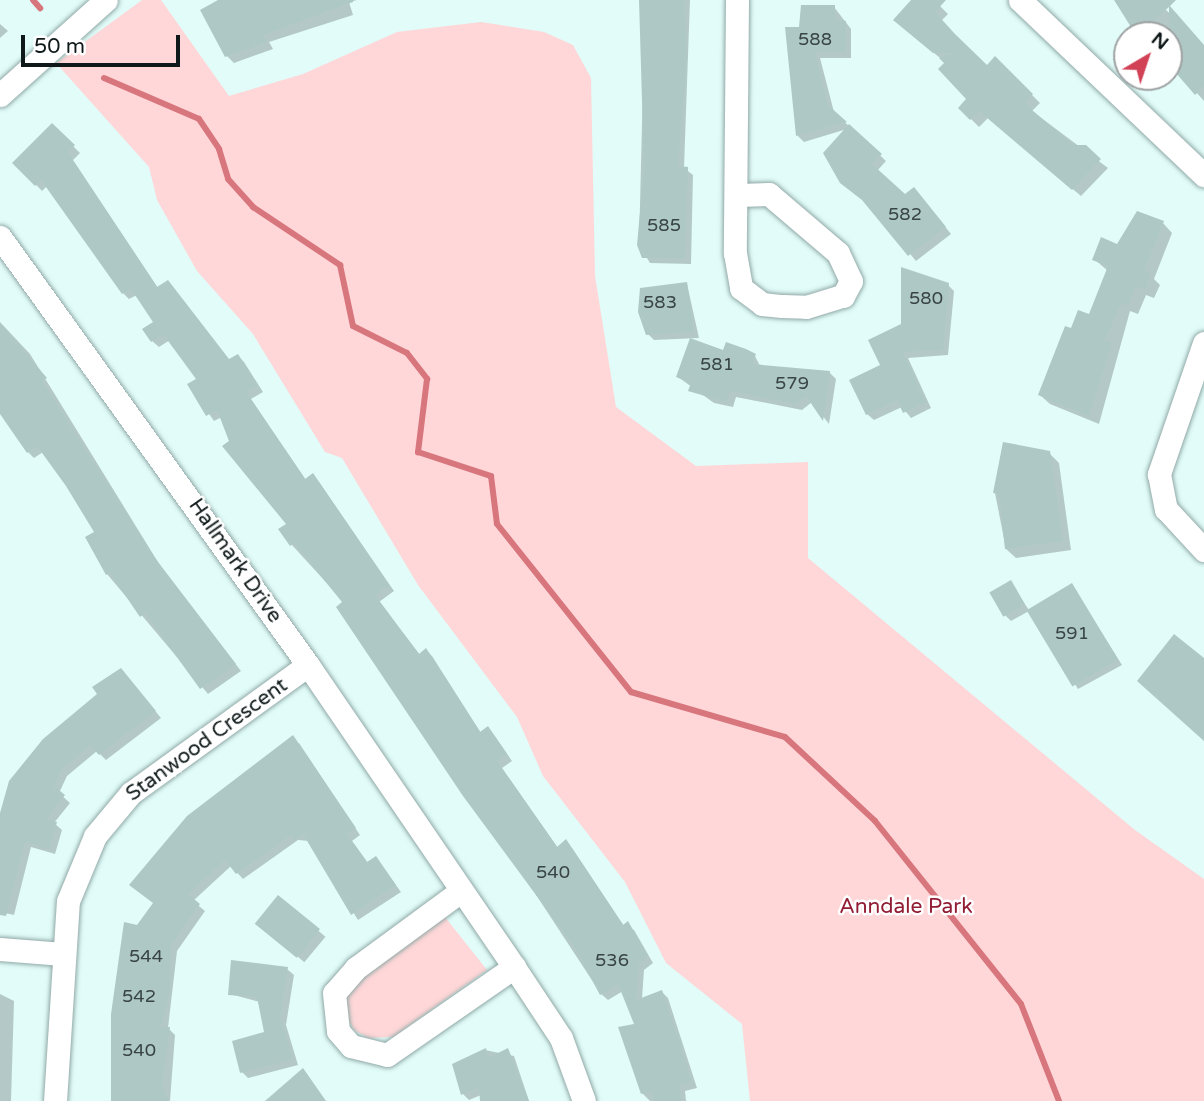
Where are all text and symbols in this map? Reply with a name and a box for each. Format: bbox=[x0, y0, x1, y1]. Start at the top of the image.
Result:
scale bar bbox=[24, 21, 184, 65]
north arrow bbox=[1113, 21, 1183, 91]
house number: 588 bbox=[798, 28, 832, 50]
text: N bbox=[1147, 28, 1173, 55]
text: 50 m bbox=[34, 34, 85, 59]
house number: 582 bbox=[888, 203, 922, 225]
house number: 585 bbox=[647, 214, 681, 236]
house number: 580 bbox=[909, 287, 943, 309]
house number: 583 bbox=[643, 291, 677, 313]
house number: 581 bbox=[700, 353, 734, 375]
house number: 579 bbox=[775, 372, 809, 394]
street label: Hallmark Drive bbox=[183, 494, 287, 628]
house number: 591 bbox=[1055, 622, 1089, 644]
street label: Stanwood Crescent bbox=[121, 673, 293, 807]
house number: 540 bbox=[536, 861, 570, 883]
park label: Anndale Park bbox=[839, 894, 973, 920]
house number: 544 bbox=[129, 945, 163, 967]
house number: 536 bbox=[595, 949, 629, 971]
house number: 542 bbox=[122, 985, 156, 1007]
house number: 540 bbox=[122, 1039, 156, 1061]

